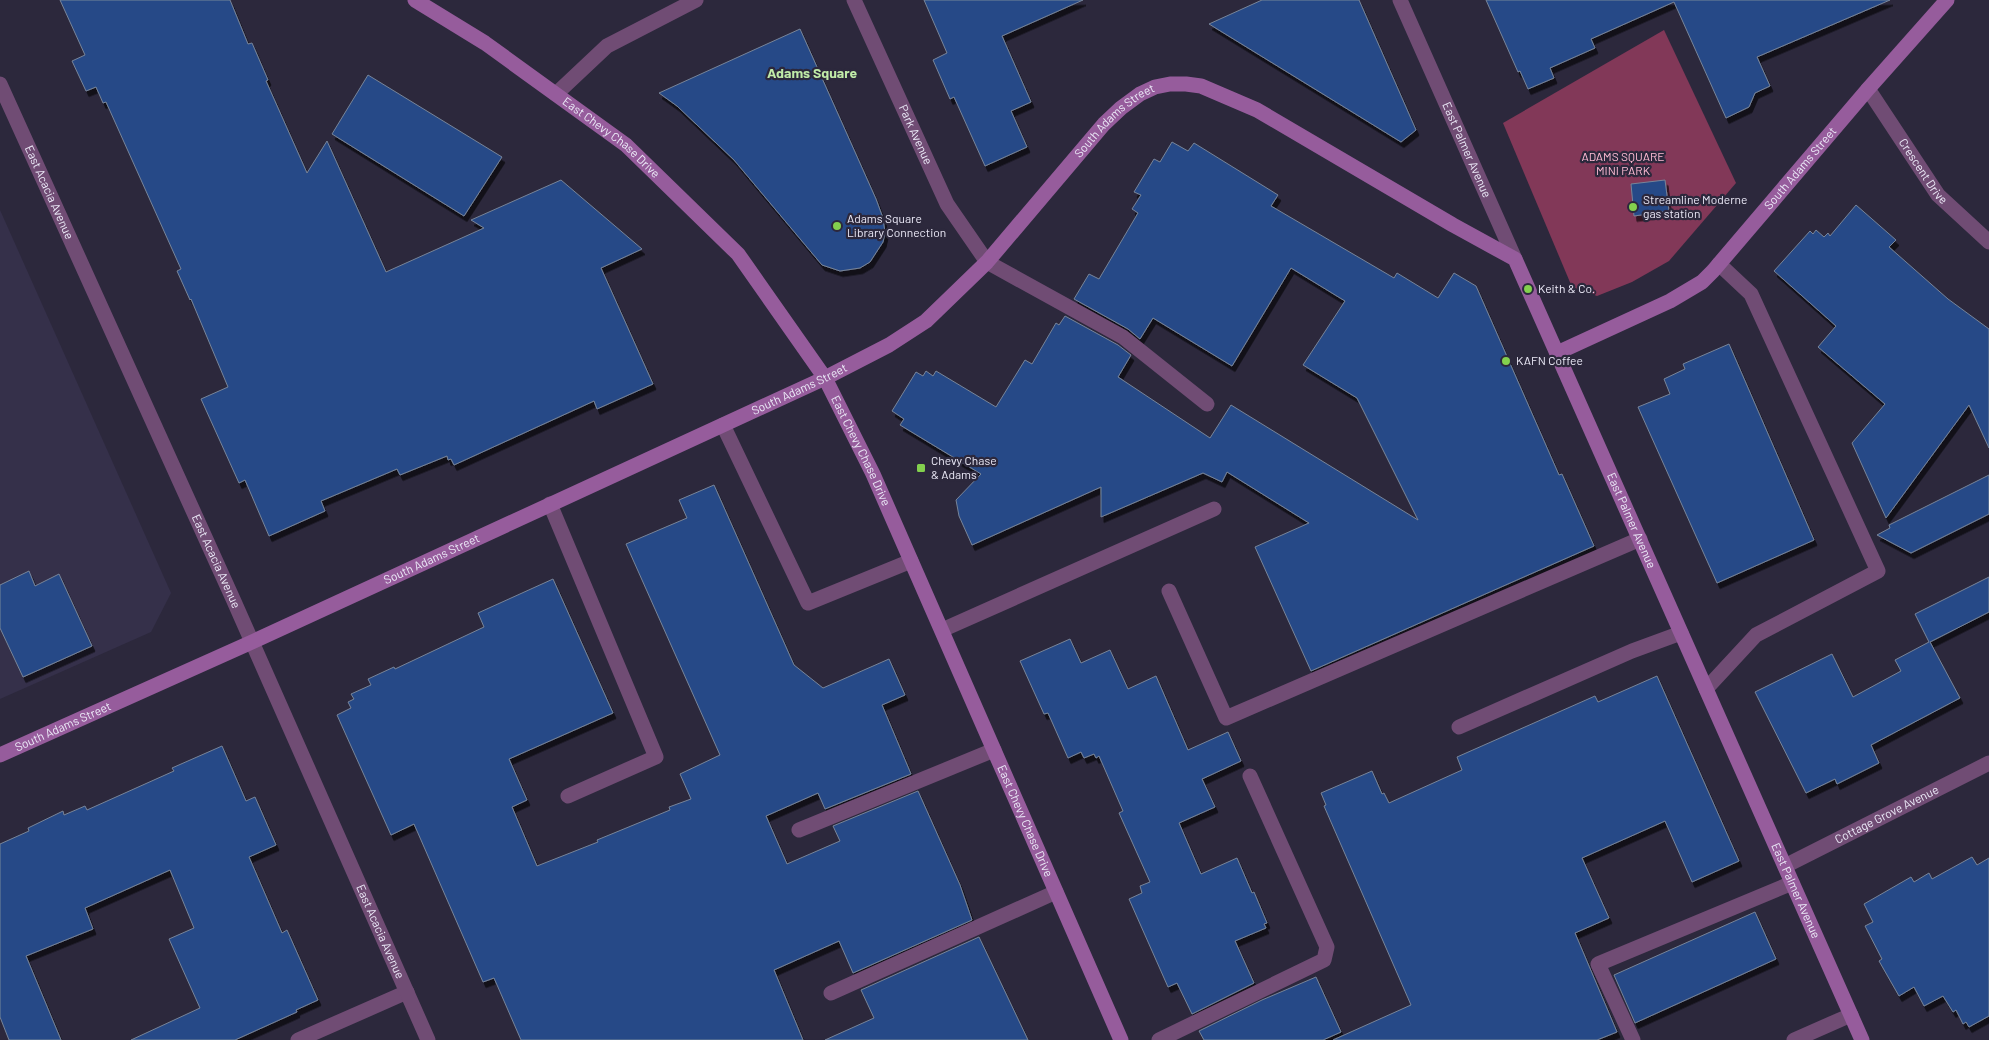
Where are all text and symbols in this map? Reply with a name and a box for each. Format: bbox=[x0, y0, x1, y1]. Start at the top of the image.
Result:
district label: Adams Square bbox=[767, 64, 857, 81]
street label: South Adams Street bbox=[1071, 80, 1156, 160]
street label: East Chevy Chase Drive bbox=[560, 94, 663, 180]
street label: East Palmer Avenue bbox=[1440, 100, 1495, 199]
street label: Park Avenue bbox=[897, 102, 936, 166]
street label: South Adams Street bbox=[1761, 124, 1839, 212]
street label: Crescent Drive bbox=[1897, 135, 1951, 206]
street label: East Acacia Avenue bbox=[23, 143, 77, 241]
park label: ADAMS SQUARE MINI PARK bbox=[1581, 149, 1665, 177]
place label: Streamline Moderne gas station bbox=[1643, 192, 1747, 220]
marker: Streamline Moderne gas station bbox=[1627, 201, 1639, 213]
place label: Adams Square Library Connection bbox=[847, 211, 946, 239]
marker: Adams Square Library Connection bbox=[831, 220, 843, 232]
place label: Keith & Co. bbox=[1538, 281, 1595, 295]
marker: Keith & Co. bbox=[1522, 283, 1534, 295]
place label: KAFN Coffee bbox=[1516, 353, 1583, 367]
marker: KAFN Coffee bbox=[1500, 355, 1512, 367]
street label: South Adams Street bbox=[749, 360, 849, 417]
street label: East Chevy Chase Drive bbox=[829, 393, 894, 508]
place label: Chevy Chase & Adams bbox=[931, 453, 997, 481]
marker: Chevy Chase & Adams bbox=[915, 462, 927, 474]
street label: East Palmer Avenue bbox=[1605, 470, 1659, 570]
street label: East Acacia Avenue bbox=[190, 512, 244, 610]
street label: South Adams Street bbox=[381, 530, 481, 586]
street label: South Adams Street bbox=[12, 698, 113, 754]
street label: East Chevy Chase Drive bbox=[995, 762, 1057, 879]
street label: Cottage Grove Avenue bbox=[1832, 782, 1941, 846]
street label: East Palmer Avenue bbox=[1769, 840, 1824, 940]
street label: East Acacia Avenue bbox=[354, 882, 408, 981]

